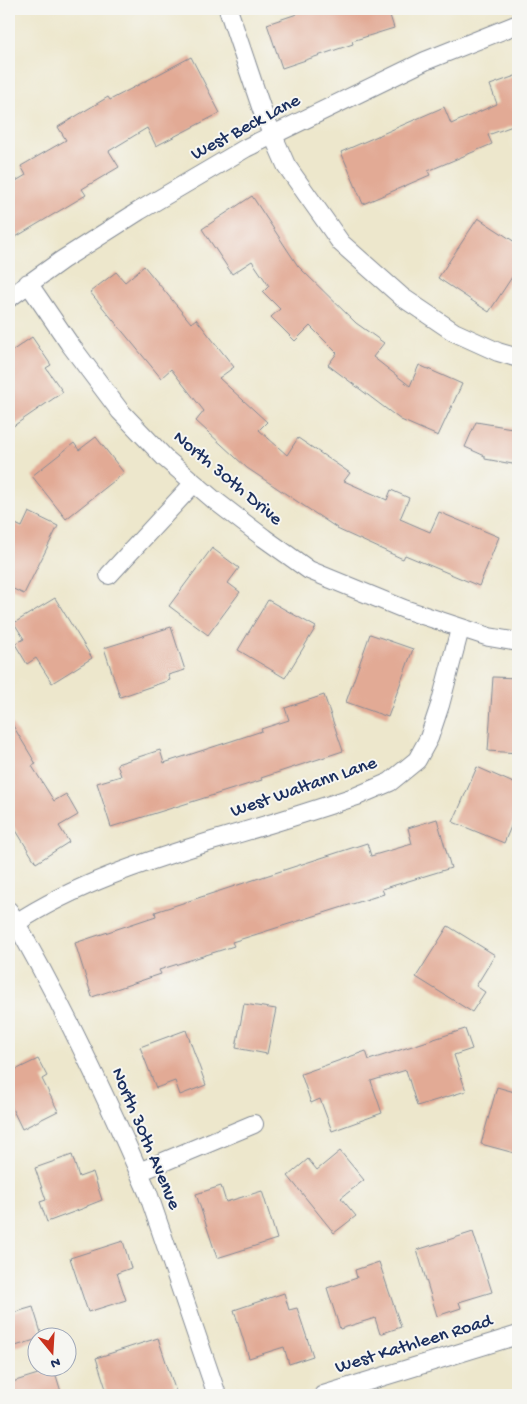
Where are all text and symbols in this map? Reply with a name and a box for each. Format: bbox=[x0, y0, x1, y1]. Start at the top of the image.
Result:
street label: West Beck Lane bbox=[187, 89, 305, 166]
street label: North 30th Drive bbox=[168, 426, 287, 532]
street label: West Waltann Lane bbox=[228, 752, 380, 824]
street label: North 30th Avenue bbox=[105, 1065, 185, 1213]
street label: West Kathleen Road bbox=[333, 1310, 497, 1380]
north arrow bbox=[28, 1326, 78, 1376]
text: N bbox=[48, 1352, 62, 1371]

